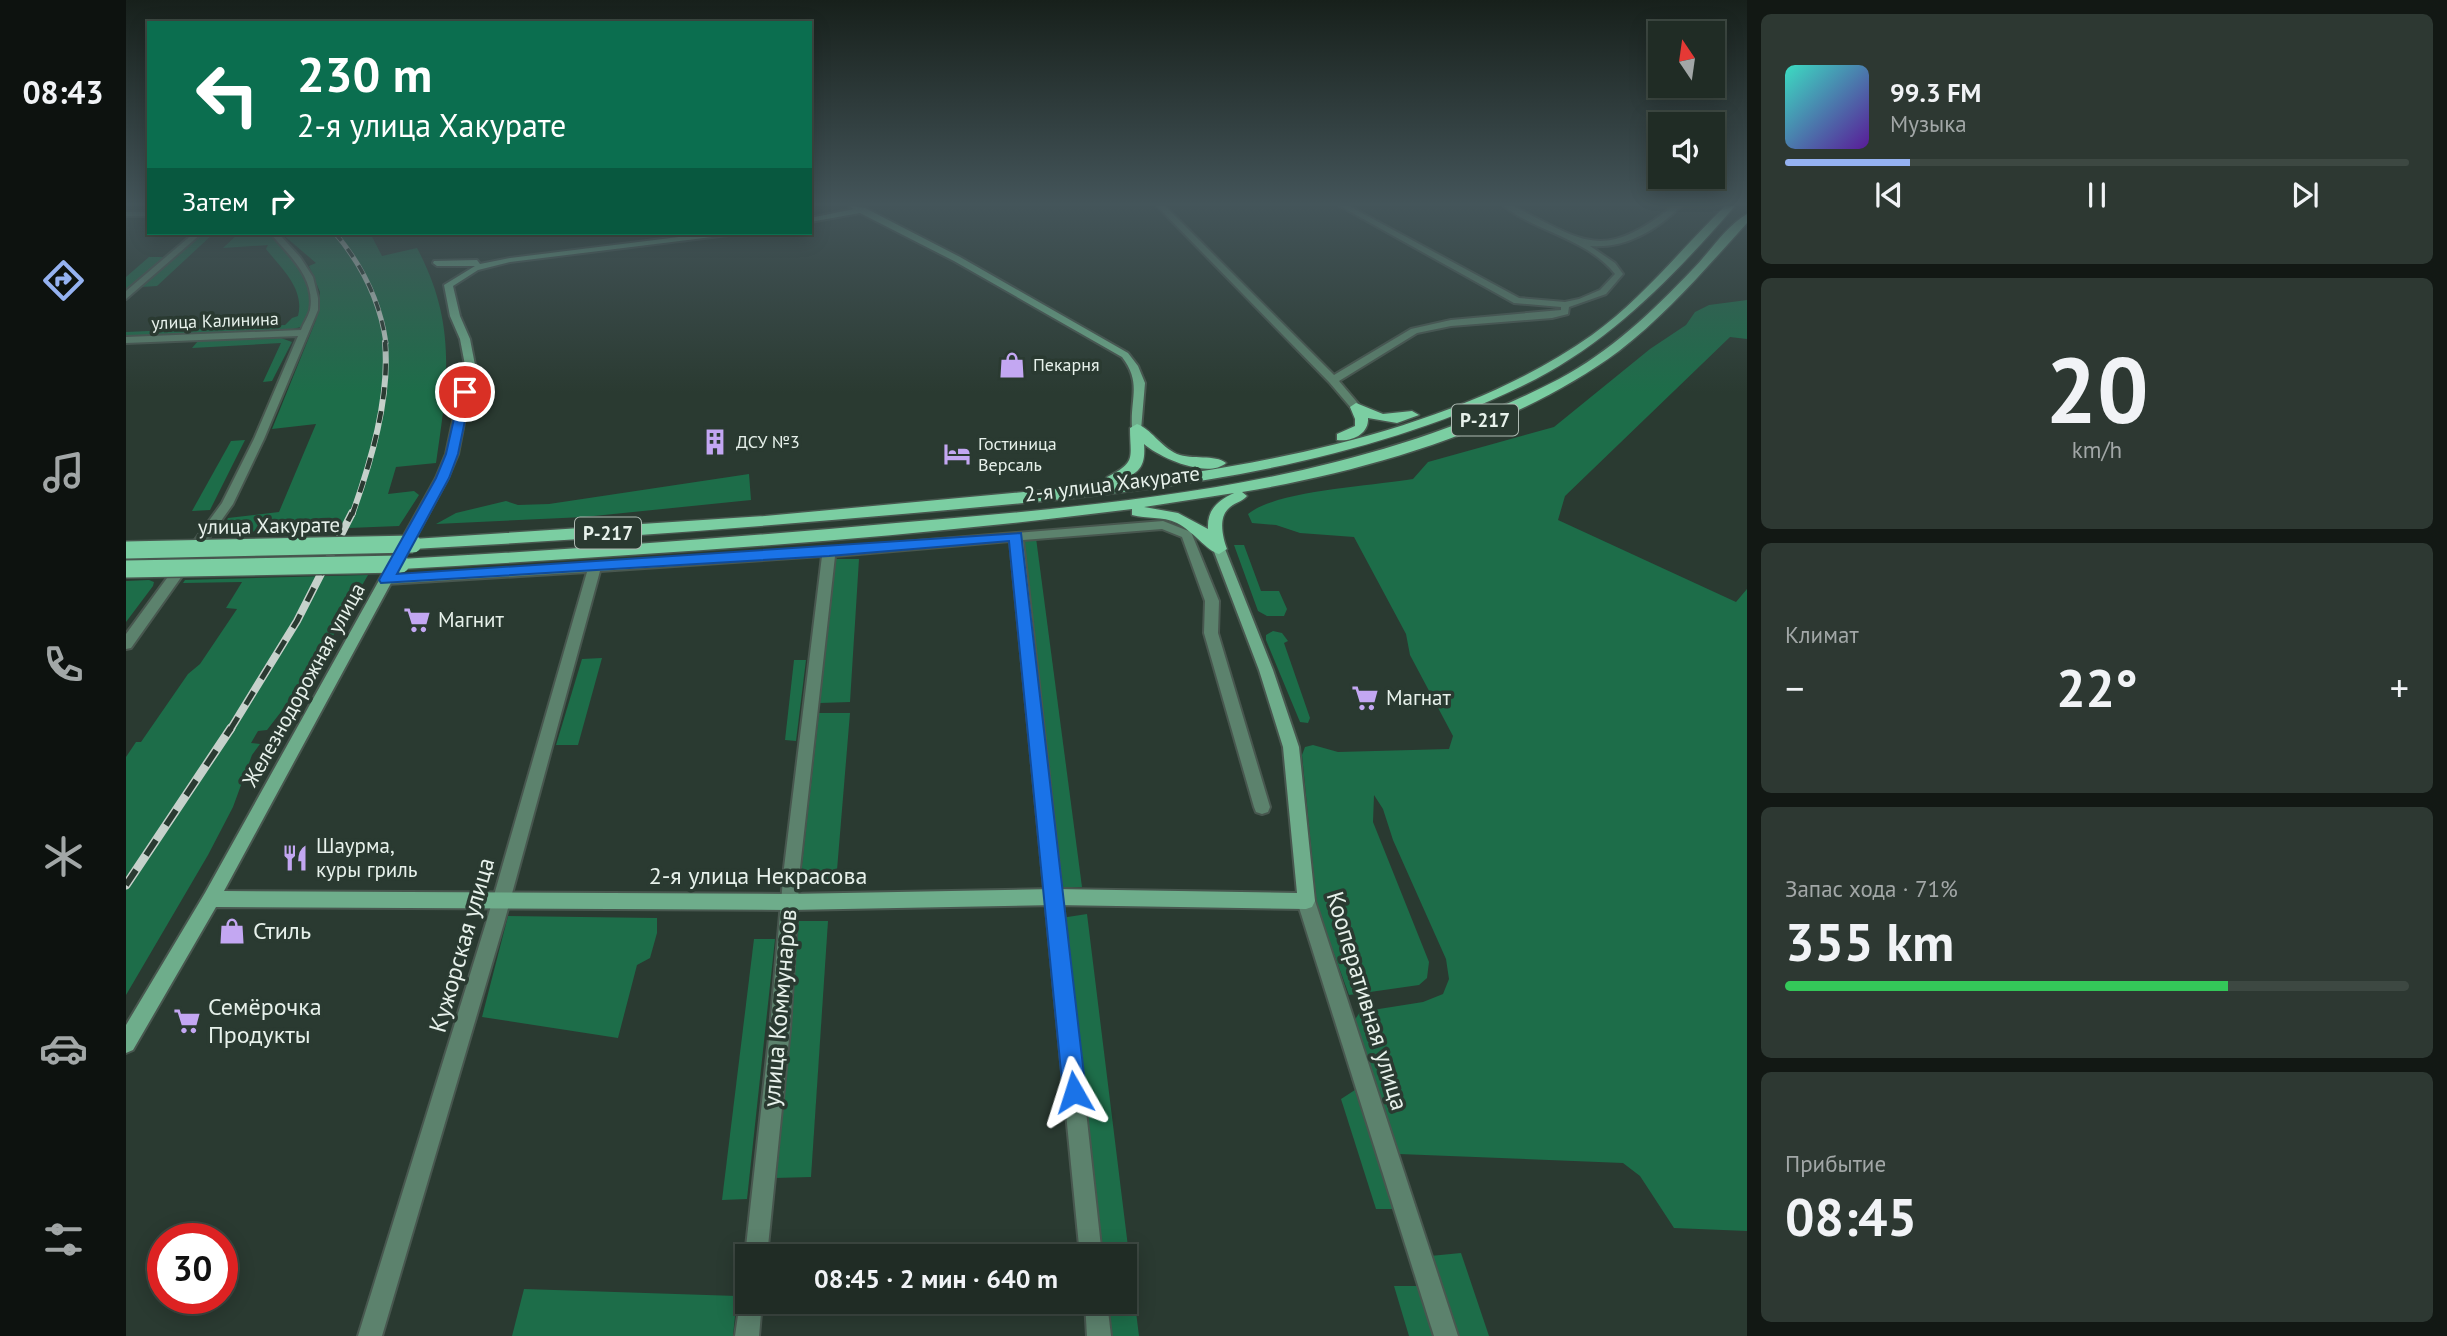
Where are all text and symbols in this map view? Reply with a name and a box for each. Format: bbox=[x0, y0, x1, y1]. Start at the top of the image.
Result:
north arrow bbox=[1648, 21, 1726, 98]
map controls bbox=[1648, 21, 1725, 189]
text: 230 m bbox=[297, 42, 432, 106]
icon: left bbox=[182, 49, 273, 140]
text: 08:43 bbox=[22, 71, 104, 113]
text: 99.3 FM bbox=[1890, 76, 1981, 109]
text: 2-я улица Хакурате bbox=[297, 104, 566, 146]
text: Музыка bbox=[1890, 109, 1967, 138]
button: sound bbox=[1648, 112, 1725, 189]
icon: previous bbox=[1870, 176, 1908, 214]
icon: pause bbox=[2078, 176, 2116, 214]
icon: next bbox=[2286, 176, 2324, 214]
icon: right bbox=[263, 182, 301, 220]
text: Затем bbox=[182, 185, 249, 218]
icon: directions bbox=[39, 256, 88, 305]
street label: улица Калинина bbox=[151, 307, 279, 334]
text: 20 bbox=[2045, 330, 2149, 448]
shop icon: Пекарня bbox=[997, 350, 1027, 380]
place label: Пекарня bbox=[1033, 353, 1100, 376]
pin bbox=[435, 362, 495, 422]
icon: arrive bbox=[446, 373, 484, 411]
road number: Р-217 bbox=[1452, 404, 1518, 436]
building icon: ДСУ №3 bbox=[700, 427, 730, 457]
place label: ДСУ №3 bbox=[736, 430, 800, 453]
place label: Гостиница Версаль bbox=[978, 432, 1057, 476]
text: km/h bbox=[2072, 435, 2122, 464]
hotel icon: Гостиница Версаль bbox=[942, 439, 972, 469]
icon: music bbox=[39, 448, 88, 497]
street label: 2-я улица Хакурате bbox=[1023, 459, 1201, 508]
street label: улица Хакурате bbox=[198, 511, 340, 540]
road number: Р-217 bbox=[575, 518, 641, 548]
street label: Железнодорожная улица bbox=[236, 578, 371, 792]
supermarket icon: Магнит bbox=[402, 605, 432, 635]
place label: Магнит bbox=[438, 606, 505, 633]
text: Климат bbox=[1785, 620, 1859, 649]
icon: phone bbox=[39, 640, 88, 689]
text: 22° bbox=[2056, 654, 2138, 721]
text: − bbox=[1785, 663, 1804, 712]
text: + bbox=[2390, 663, 2409, 712]
supermarket icon: Магнат bbox=[1350, 683, 1380, 713]
place label: Магнат bbox=[1386, 684, 1452, 711]
icon: climate bbox=[39, 832, 88, 881]
place label: Шаурма, куры гриль bbox=[316, 832, 418, 883]
restaurant icon: Шаурма, куры гриль bbox=[280, 843, 310, 873]
street label: Кужорская улица bbox=[422, 854, 501, 1036]
street label: 2-я улица Некрасова bbox=[649, 860, 867, 891]
text: Запас хода · 71% bbox=[1785, 874, 1958, 903]
street label: Кооперативная улица bbox=[1319, 888, 1416, 1114]
street label: улица Коммунаров bbox=[755, 908, 804, 1108]
text: 355 km bbox=[1785, 908, 1954, 975]
place label: Стиль bbox=[253, 915, 311, 946]
shop icon: Стиль bbox=[217, 916, 247, 946]
place label: Семёрочка Продукты bbox=[208, 991, 322, 1050]
supermarket icon: Семёрочка Продукты bbox=[172, 1006, 202, 1036]
icon: car bbox=[39, 1024, 88, 1073]
position arrow bbox=[1037, 1055, 1111, 1129]
text: Прибытие bbox=[1785, 1149, 1886, 1178]
text: 08:45 bbox=[1785, 1183, 1917, 1250]
icon: filters bbox=[39, 1215, 88, 1264]
speed limit sign: 30 bbox=[147, 1223, 238, 1314]
text: 08:45 · 2 мин · 640 m bbox=[814, 1262, 1058, 1295]

